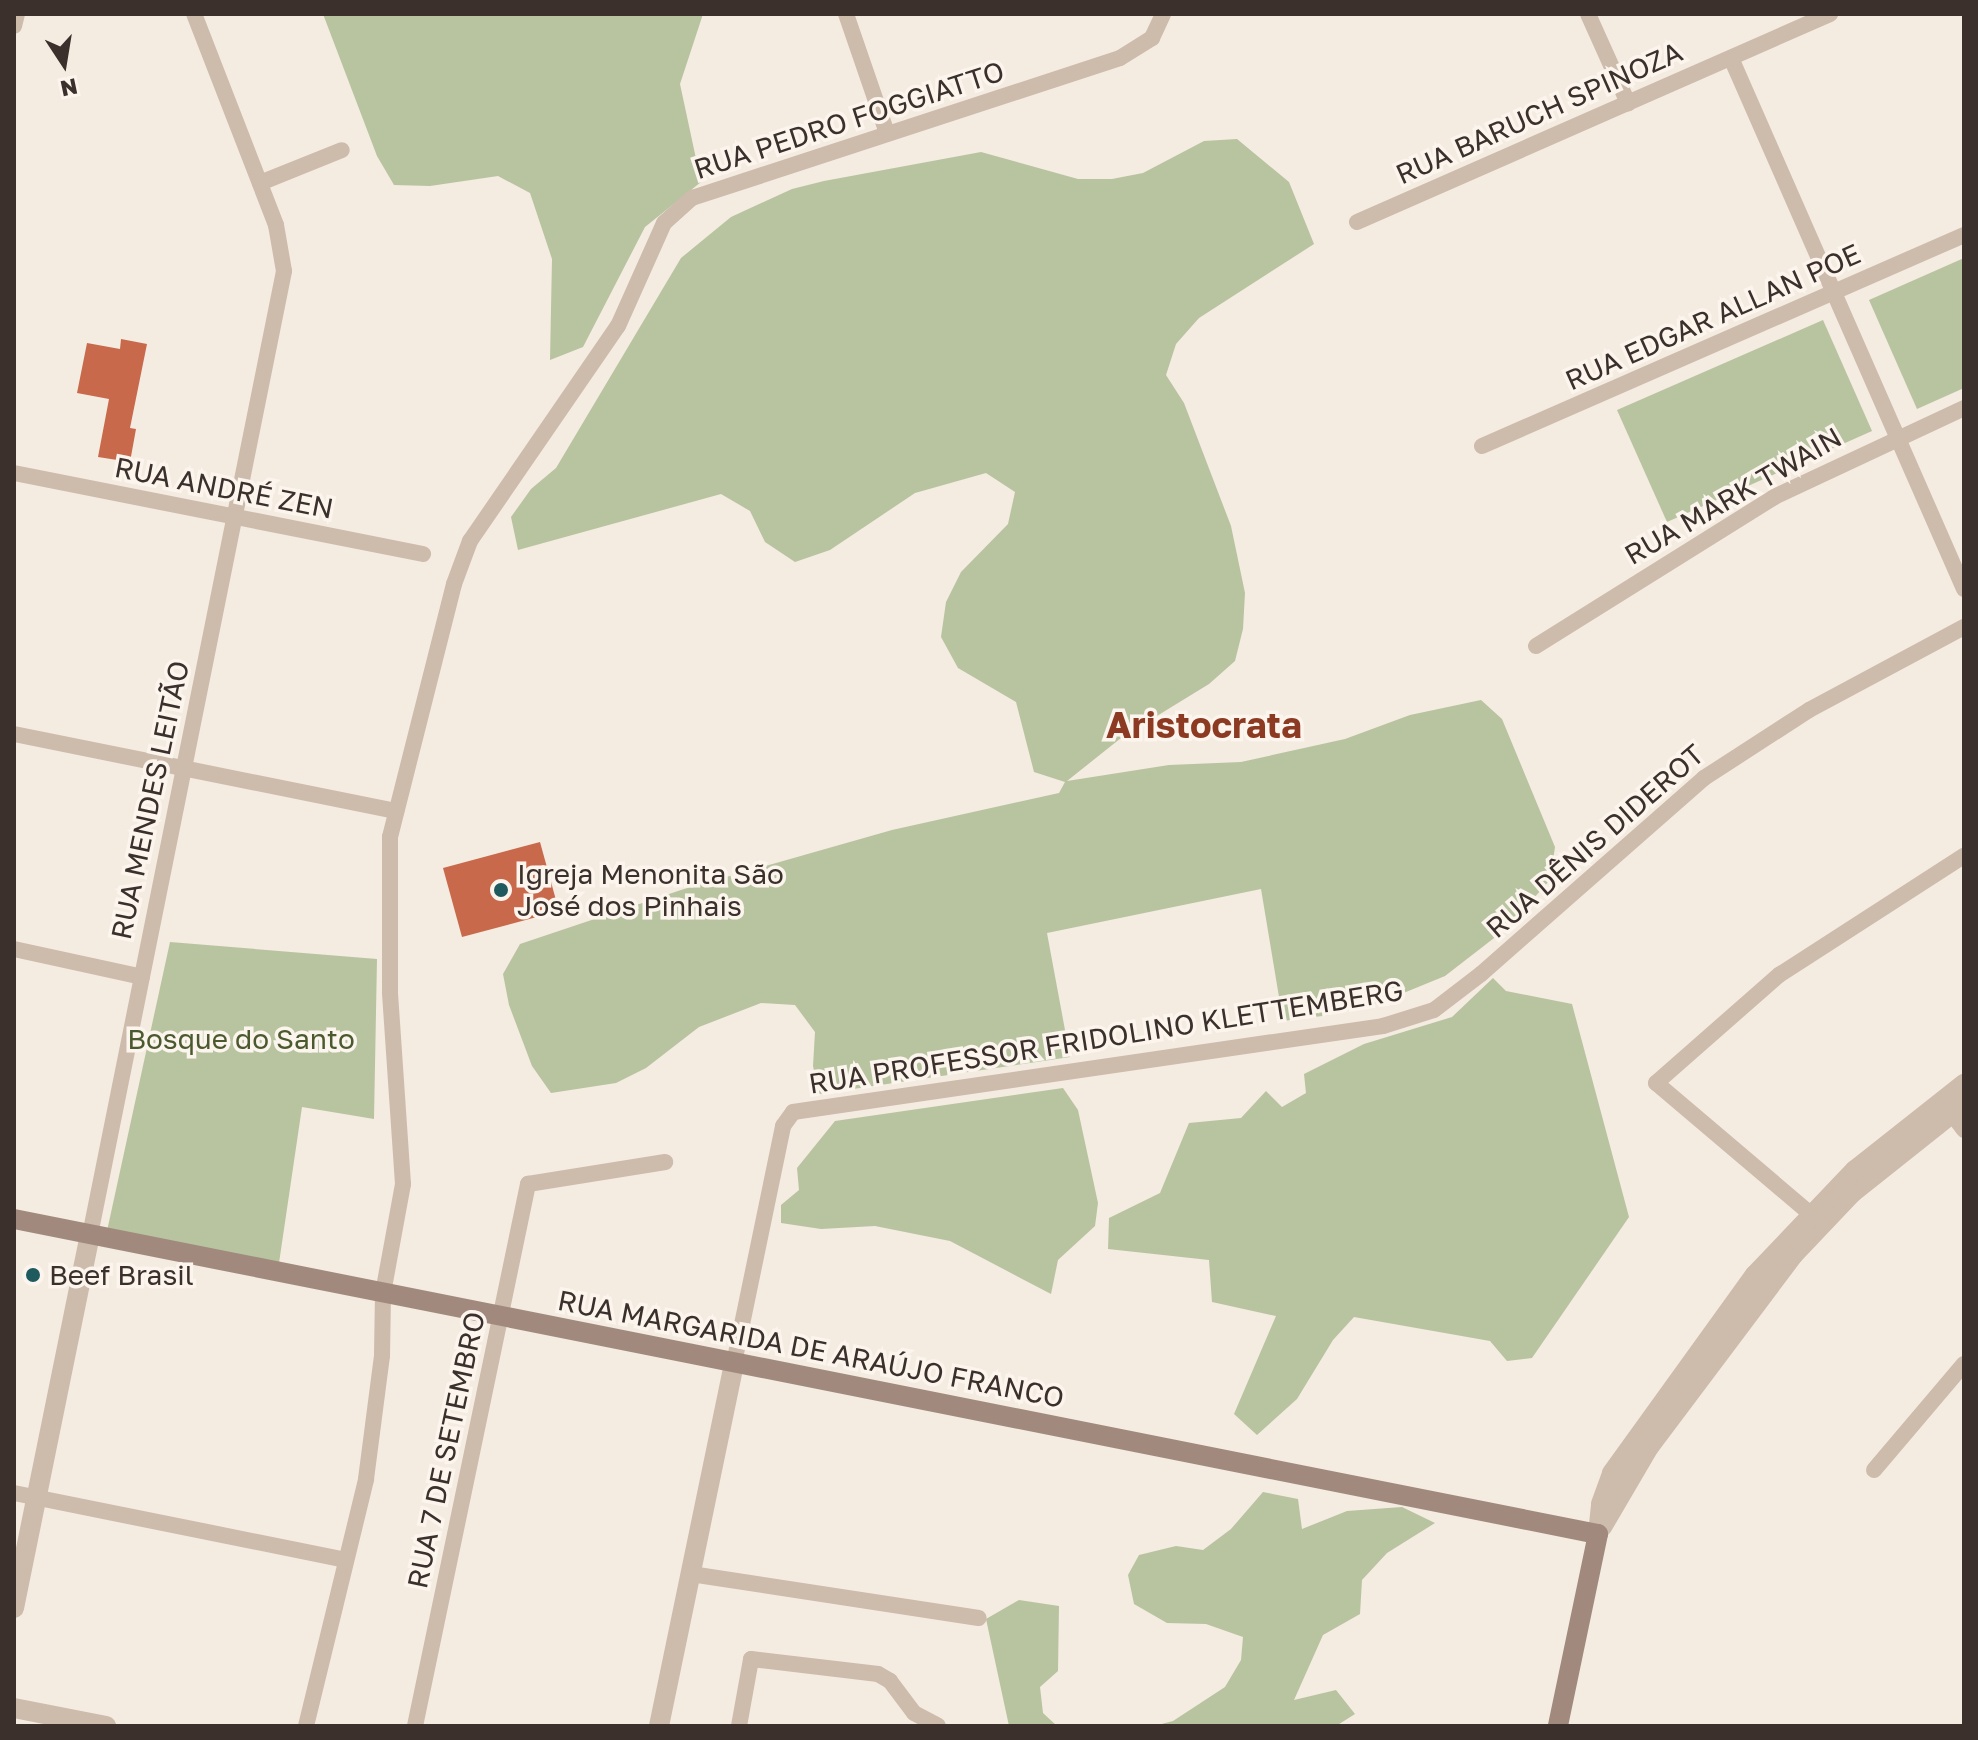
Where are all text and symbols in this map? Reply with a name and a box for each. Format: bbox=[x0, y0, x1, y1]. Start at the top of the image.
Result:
north arrow bbox=[24, 24, 104, 104]
street label: RUA BARUCH SPINOZA bbox=[1391, 35, 1687, 191]
street label: RUA PEDRO FOGGIATTO bbox=[690, 54, 1008, 186]
text: N bbox=[58, 73, 80, 103]
street label: RUA EDGAR ALLAN POE bbox=[1560, 237, 1866, 397]
street label: RUA MARK TWAIN bbox=[1619, 420, 1847, 572]
street label: RUA ANDRÉ ZEN bbox=[112, 450, 336, 526]
street label: RUA MENDES LEITÃO bbox=[104, 658, 196, 942]
district label: Aristocrata bbox=[1106, 703, 1302, 747]
street label: RUA DÊNIS DIDEROT bbox=[1479, 737, 1711, 945]
place label: Igreja Menonita São José dos Pinhais bbox=[517, 857, 784, 923]
marker: Igreja Menonita São José dos Pinhais bbox=[492, 881, 510, 899]
street label: RUA PROFESSOR FRIDOLINO KLETTEMBERG bbox=[806, 973, 1406, 1101]
park label: Bosque do Santo bbox=[127, 1022, 355, 1056]
place label: Beef Brasil bbox=[49, 1258, 194, 1292]
marker: Beef Brasil bbox=[24, 1266, 42, 1284]
street label: RUA MARGARIDA DE ARAÚJO FRANCO bbox=[555, 1283, 1067, 1415]
street label: RUA 7 DE SETEMBRO bbox=[400, 1309, 492, 1591]

